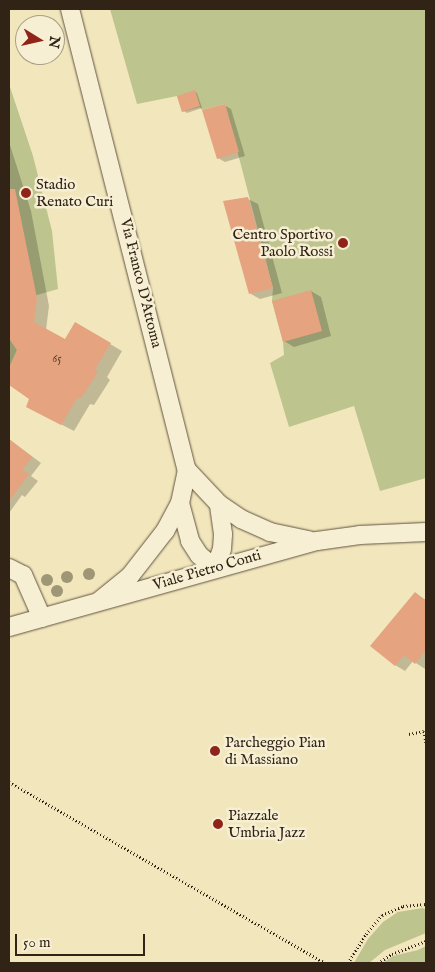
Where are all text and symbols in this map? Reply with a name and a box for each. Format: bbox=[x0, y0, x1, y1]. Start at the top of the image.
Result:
north arrow bbox=[15, 15, 65, 65]
text: N bbox=[44, 35, 64, 50]
place label: Stadio Renato Curi bbox=[36, 175, 113, 210]
marker: Stadio Renato Curi bbox=[20, 187, 32, 199]
street label: Via Franco D'Attoma bbox=[116, 216, 166, 350]
place label: Centro Sportivo Paolo Rossi bbox=[232, 225, 333, 260]
marker: Centro Sportivo Paolo Rossi bbox=[337, 237, 349, 249]
house number: 65 bbox=[52, 352, 62, 366]
street label: Viale Pietro Conti bbox=[151, 546, 263, 594]
place label: Parcheggio Pian di Massiano bbox=[225, 733, 326, 768]
marker: Parcheggio Pian di Massiano bbox=[209, 745, 221, 757]
place label: Piazzale Umbria Jazz bbox=[228, 806, 305, 841]
marker: Piazzale Umbria Jazz bbox=[212, 818, 224, 830]
scale bar bbox=[18, 924, 148, 956]
text: 50 m bbox=[23, 933, 51, 952]

